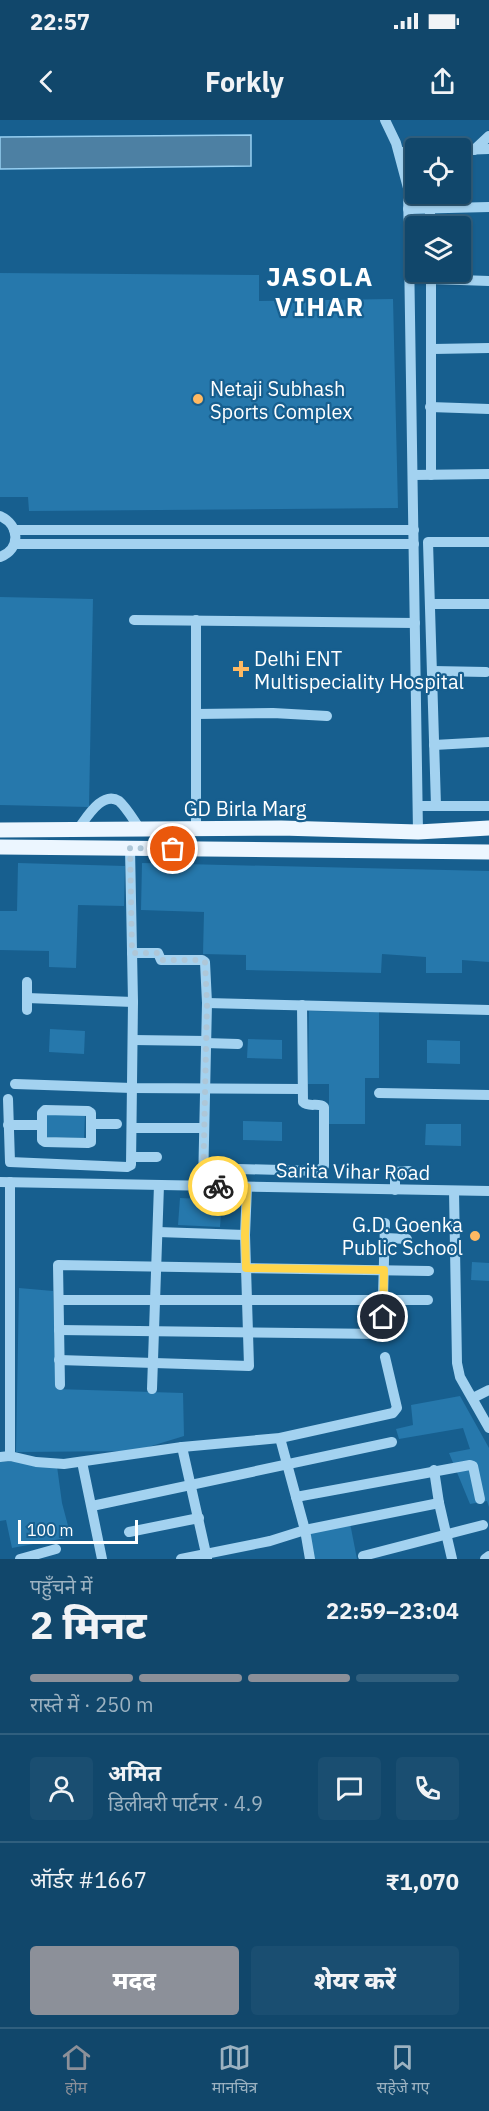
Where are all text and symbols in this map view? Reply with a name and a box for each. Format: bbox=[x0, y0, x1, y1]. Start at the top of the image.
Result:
text: 22:57 bbox=[30, 7, 90, 36]
text: Forkly bbox=[205, 64, 284, 99]
icon: back bbox=[30, 65, 63, 98]
icon: share bbox=[426, 65, 459, 98]
map controls bbox=[405, 138, 471, 282]
button: locate bbox=[405, 138, 471, 204]
button: layers bbox=[405, 216, 471, 282]
district label: JASOLA VIHAR bbox=[266, 259, 374, 323]
place label: Netaji Subhash Sports Complex bbox=[210, 375, 352, 425]
marker: Netaji Subhash Sports Complex bbox=[191, 392, 205, 406]
place label: Delhi ENT Multispeciality Hospital bbox=[254, 645, 464, 695]
marker: Delhi ENT Multispeciality Hospital bbox=[232, 660, 250, 678]
street label: GD Birla Marg bbox=[184, 795, 307, 822]
pin bbox=[147, 823, 198, 874]
icon: bag bbox=[156, 832, 189, 865]
courier bbox=[188, 1156, 248, 1216]
street label: Sarita Vihar Road bbox=[276, 1156, 430, 1186]
icon: bike bbox=[202, 1170, 235, 1203]
place label: G.D. Goenka Public School bbox=[342, 1211, 463, 1261]
marker: G.D. Goenka Public School bbox=[468, 1229, 482, 1243]
pin bbox=[357, 1291, 408, 1342]
icon: home bbox=[366, 1300, 399, 1333]
scale bar bbox=[18, 1517, 138, 1544]
text: 100 m bbox=[27, 1520, 74, 1540]
text: पहुँचने में bbox=[30, 1573, 92, 1600]
text: 22:59–23:04 bbox=[326, 1596, 459, 1625]
text: 2 मिनट bbox=[30, 1599, 147, 1650]
text: रास्ते में · 250 m bbox=[30, 1691, 153, 1718]
button: person bbox=[30, 1757, 93, 1820]
button: chat bbox=[318, 1757, 381, 1820]
button: phone bbox=[396, 1757, 459, 1820]
text: अमित bbox=[108, 1758, 161, 1787]
text: डिलीवरी पार्टनर · 4.9 bbox=[108, 1790, 263, 1817]
text: ऑर्डर #1667 bbox=[30, 1865, 147, 1894]
text: ₹1,070 bbox=[386, 1867, 459, 1896]
button: मदद bbox=[30, 1946, 239, 2015]
button: शेयर करें bbox=[251, 1946, 459, 2015]
tab: होम bbox=[60, 2041, 93, 2100]
tab: मानचित्र bbox=[212, 2041, 257, 2100]
tab: सहेजे गए bbox=[377, 2041, 429, 2100]

